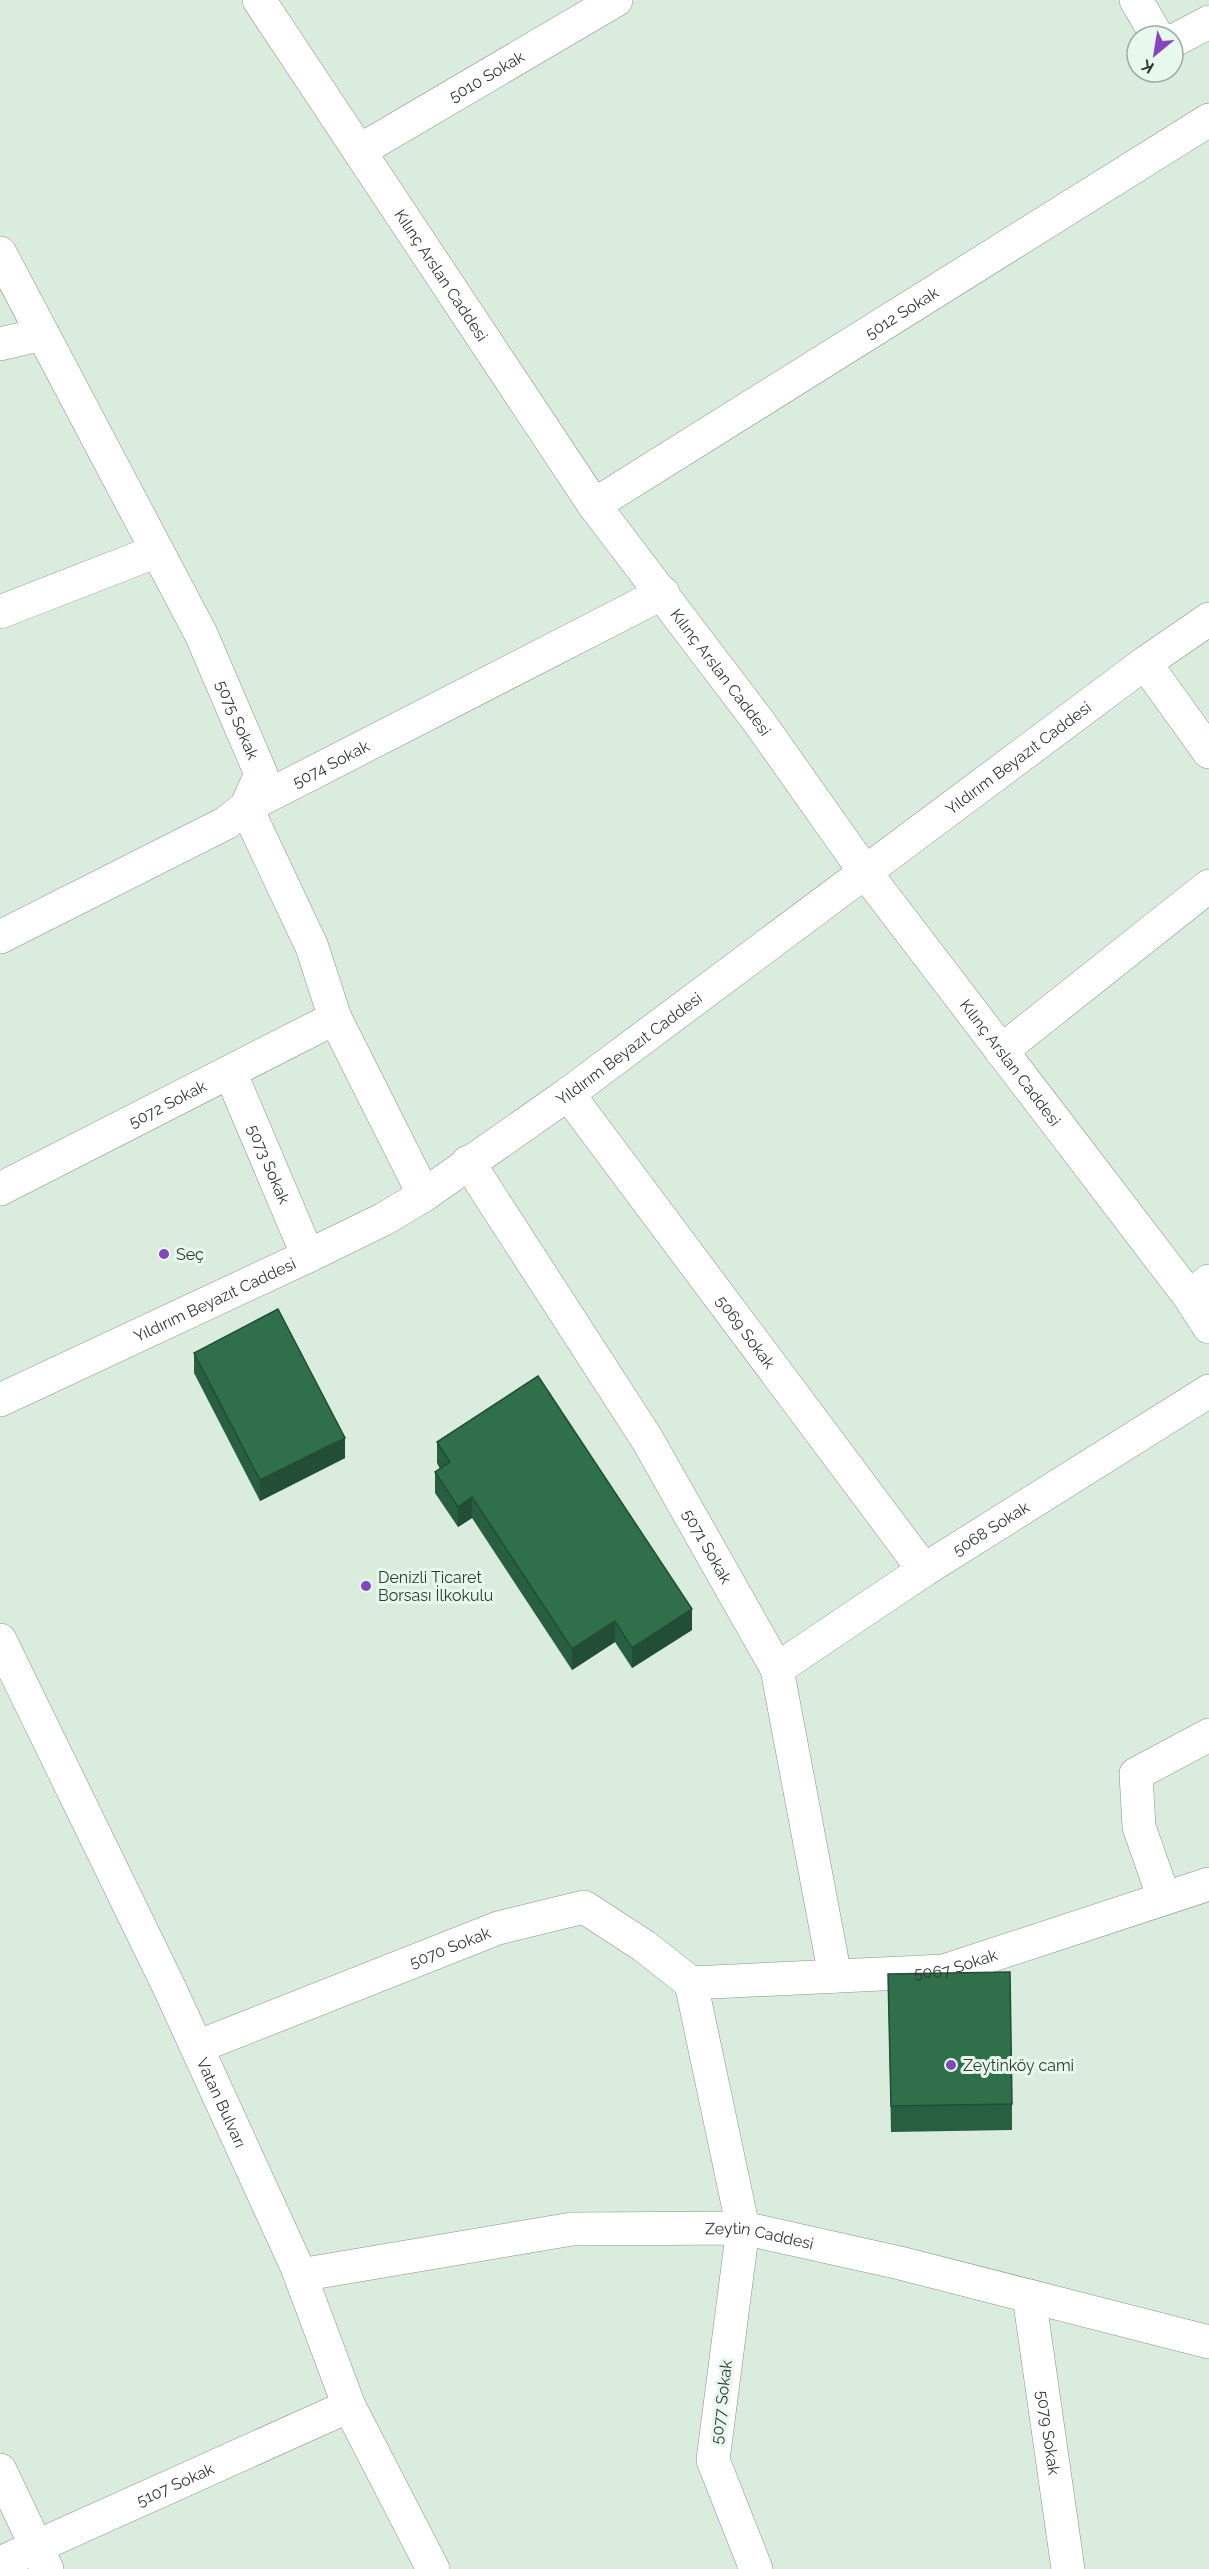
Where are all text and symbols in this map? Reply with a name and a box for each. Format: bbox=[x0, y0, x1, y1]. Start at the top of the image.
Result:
north arrow bbox=[1125, 24, 1185, 84]
street label: 5010 Sokak bbox=[446, 47, 528, 106]
text: K bbox=[1138, 56, 1157, 77]
street label: Kılınç Arslan Caddesi bbox=[390, 206, 492, 345]
street label: 5012 Sokak bbox=[862, 283, 942, 343]
street label: Kılınç Arslan Caddesi bbox=[666, 605, 775, 740]
street label: 5075 Sokak bbox=[212, 677, 263, 763]
street label: Yıldırım Beyazıt Caddesi bbox=[942, 698, 1095, 819]
street label: 5074 Sokak bbox=[289, 736, 373, 792]
street label: Yıldırım Beyazıt Caddesi bbox=[553, 988, 706, 1109]
street label: Kılınç Arslan Caddesi bbox=[956, 996, 1065, 1130]
street label: 5072 Sokak bbox=[126, 1076, 210, 1132]
street label: 5073 Sokak bbox=[243, 1122, 294, 1207]
place label: Seç bbox=[176, 1245, 204, 1264]
marker: Seç bbox=[157, 1247, 171, 1261]
street label: Yıldırım Beyazıt Caddesi bbox=[131, 1254, 299, 1346]
street label: 5069 Sokak bbox=[712, 1292, 779, 1373]
street label: 5068 Sokak bbox=[949, 1497, 1033, 1560]
street label: 5071 Sokak bbox=[679, 1506, 736, 1588]
place label: Denizli Ticaret Borsası İlkokulu bbox=[378, 1568, 493, 1605]
marker: Denizli Ticaret Borsası İlkokulu bbox=[359, 1579, 373, 1593]
street label: 5070 Sokak bbox=[407, 1923, 494, 1972]
street label: 5067 Sokak bbox=[913, 1945, 1000, 1982]
street label: Vatan Bulvarı bbox=[193, 2055, 250, 2151]
place label: Zeytinköy cami bbox=[963, 2056, 1074, 2075]
marker: Zeytinköy cami bbox=[944, 2058, 958, 2072]
street label: Zeytin Caddesi bbox=[705, 2219, 815, 2253]
street label: 5077 Sokak bbox=[707, 2358, 736, 2445]
street label: 5079 Sokak bbox=[1033, 2389, 1064, 2477]
street label: 5107 Sokak bbox=[134, 2459, 217, 2510]

